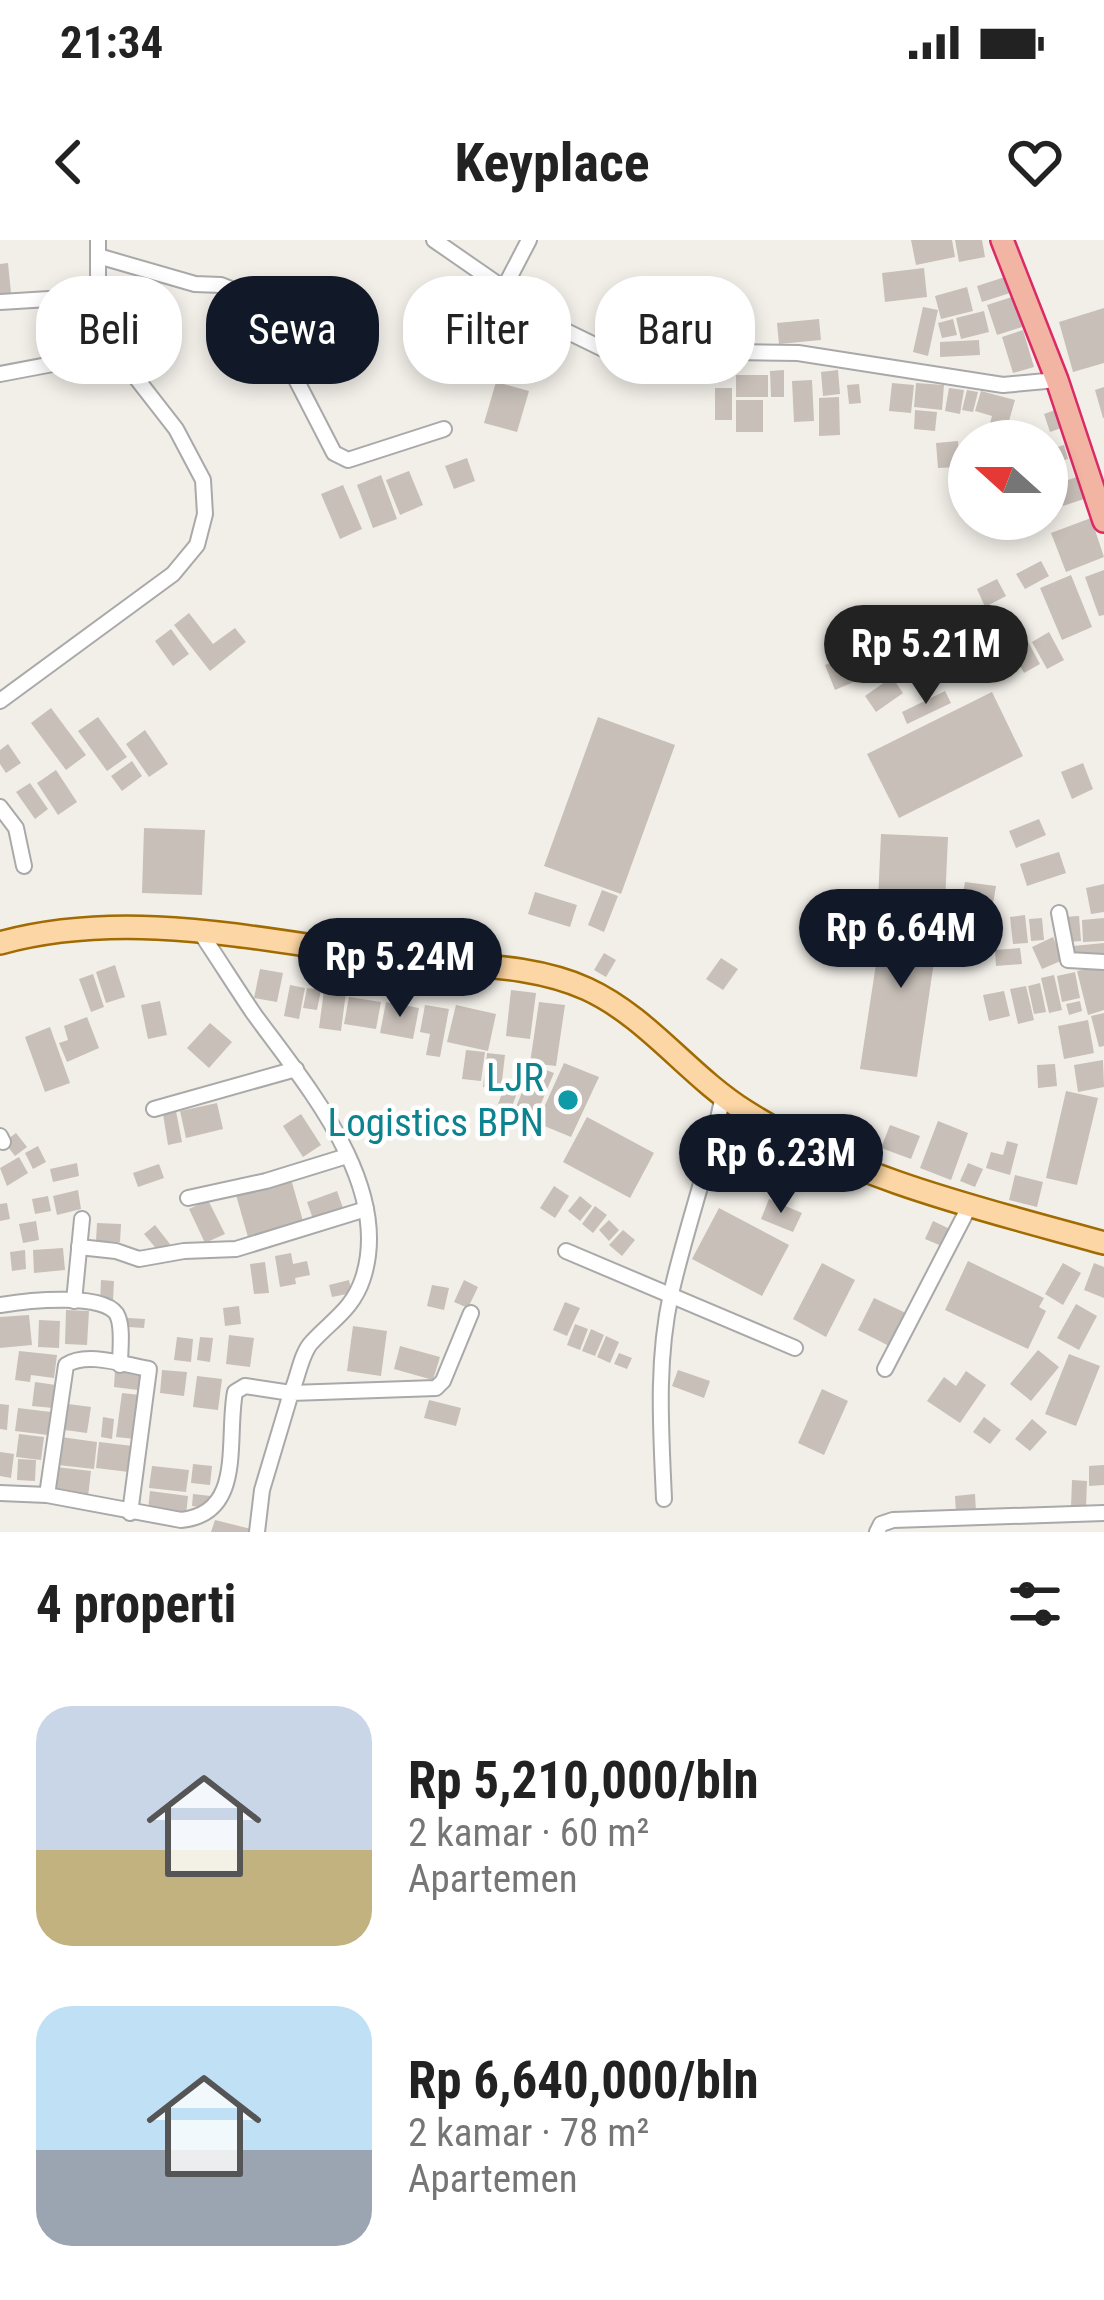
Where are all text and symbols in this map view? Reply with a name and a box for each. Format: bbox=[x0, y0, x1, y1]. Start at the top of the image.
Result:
text: 21:34 bbox=[60, 16, 163, 69]
icon: back bbox=[36, 129, 102, 195]
icon: heart bbox=[1002, 129, 1068, 195]
text: Keyplace bbox=[454, 131, 650, 194]
chip: Beli bbox=[36, 276, 182, 384]
chip: Sewa bbox=[206, 276, 379, 384]
chip: Filter bbox=[403, 276, 571, 384]
chip: Baru bbox=[595, 276, 755, 384]
north arrow bbox=[948, 420, 1068, 540]
map controls bbox=[948, 420, 1068, 540]
pin: Rp 5.21M bbox=[802, 605, 1050, 707]
text: Rp 5.21M bbox=[851, 621, 1001, 667]
pin: Rp 6.64M bbox=[777, 889, 1025, 991]
text: Rp 6.64M bbox=[826, 905, 976, 951]
pin: Rp 5.24M bbox=[276, 918, 524, 1020]
text: Rp 5.24M bbox=[325, 934, 475, 980]
place label: LJR Logistics BPN bbox=[328, 1055, 544, 1146]
marker: LJR Logistics BPN bbox=[555, 1087, 581, 1113]
pin: Rp 6.23M bbox=[657, 1114, 905, 1216]
text: Rp 6.23M bbox=[706, 1130, 856, 1176]
icon: filters bbox=[1002, 1571, 1068, 1637]
text: 4 properti bbox=[36, 1575, 236, 1634]
text: Rp 5,210,000/bln bbox=[408, 1751, 759, 1810]
icon: home bbox=[132, 1754, 276, 1898]
text: 2 kamar · 60 m² bbox=[408, 1810, 649, 1856]
text: Apartemen bbox=[408, 1856, 578, 1902]
text: Rp 6,640,000/bln bbox=[408, 2051, 759, 2110]
icon: home bbox=[132, 2054, 276, 2198]
text: 2 kamar · 78 m² bbox=[408, 2110, 649, 2156]
text: Apartemen bbox=[408, 2156, 578, 2202]

